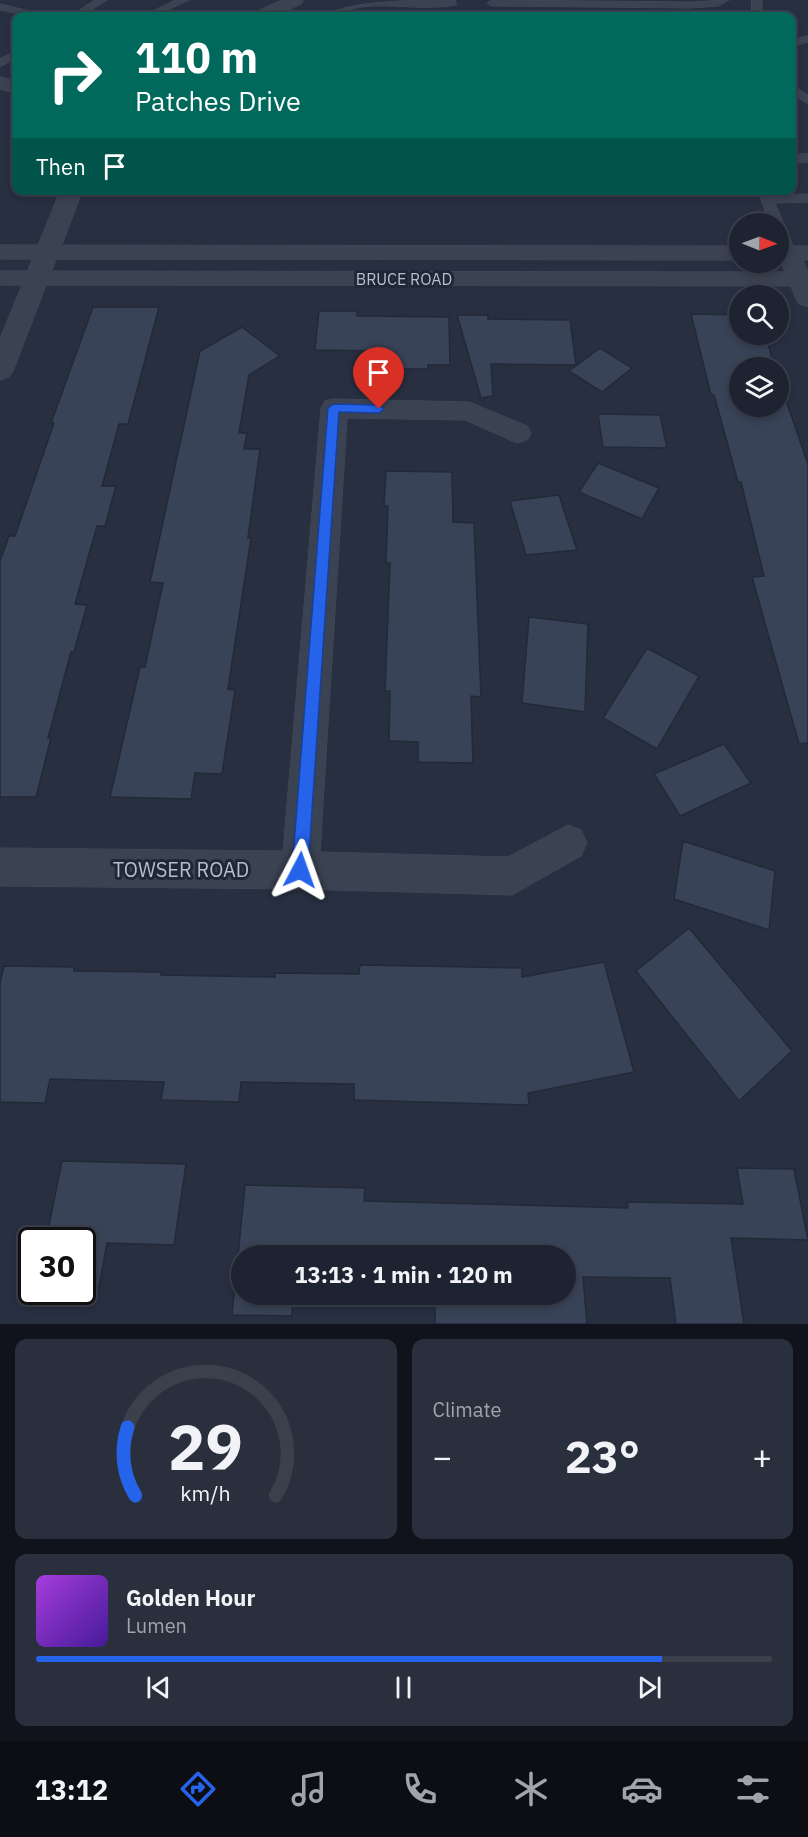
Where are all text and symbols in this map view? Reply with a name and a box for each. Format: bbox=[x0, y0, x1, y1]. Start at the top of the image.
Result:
text: 110 m bbox=[135, 30, 258, 85]
icon: right bbox=[36, 36, 114, 114]
text: Patches Drive bbox=[135, 83, 301, 118]
icon: arrive bbox=[98, 150, 131, 183]
text: Then bbox=[36, 152, 86, 181]
north arrow bbox=[729, 213, 789, 273]
map controls bbox=[729, 213, 789, 417]
street label: BRUCE ROAD bbox=[356, 269, 452, 289]
button: search bbox=[729, 285, 789, 345]
pin bbox=[353, 347, 404, 409]
icon: arrive bbox=[362, 356, 395, 389]
button: layers bbox=[729, 357, 789, 417]
position arrow bbox=[268, 838, 332, 902]
street label: TOWSER ROAD bbox=[113, 856, 249, 883]
speed limit sign: 30 bbox=[18, 1227, 96, 1305]
text: 13:13 · 1 min · 120 m bbox=[294, 1260, 513, 1289]
text: Climate bbox=[433, 1396, 501, 1423]
text: 29 bbox=[168, 1406, 243, 1487]
text: 23° bbox=[565, 1427, 640, 1485]
text: − bbox=[433, 1435, 452, 1478]
text: + bbox=[752, 1435, 772, 1478]
text: km/h bbox=[181, 1479, 231, 1507]
text: Golden Hour bbox=[126, 1583, 255, 1612]
text: Lumen bbox=[126, 1612, 187, 1639]
icon: previous bbox=[142, 1671, 175, 1704]
icon: pause bbox=[387, 1671, 420, 1704]
icon: next bbox=[633, 1671, 666, 1704]
icon: directions bbox=[177, 1768, 219, 1810]
icon: music bbox=[288, 1768, 330, 1810]
icon: phone bbox=[399, 1768, 441, 1810]
icon: climate bbox=[510, 1768, 552, 1810]
icon: car bbox=[621, 1768, 663, 1810]
icon: filters bbox=[732, 1768, 774, 1810]
text: 13:12 bbox=[34, 1772, 108, 1807]

